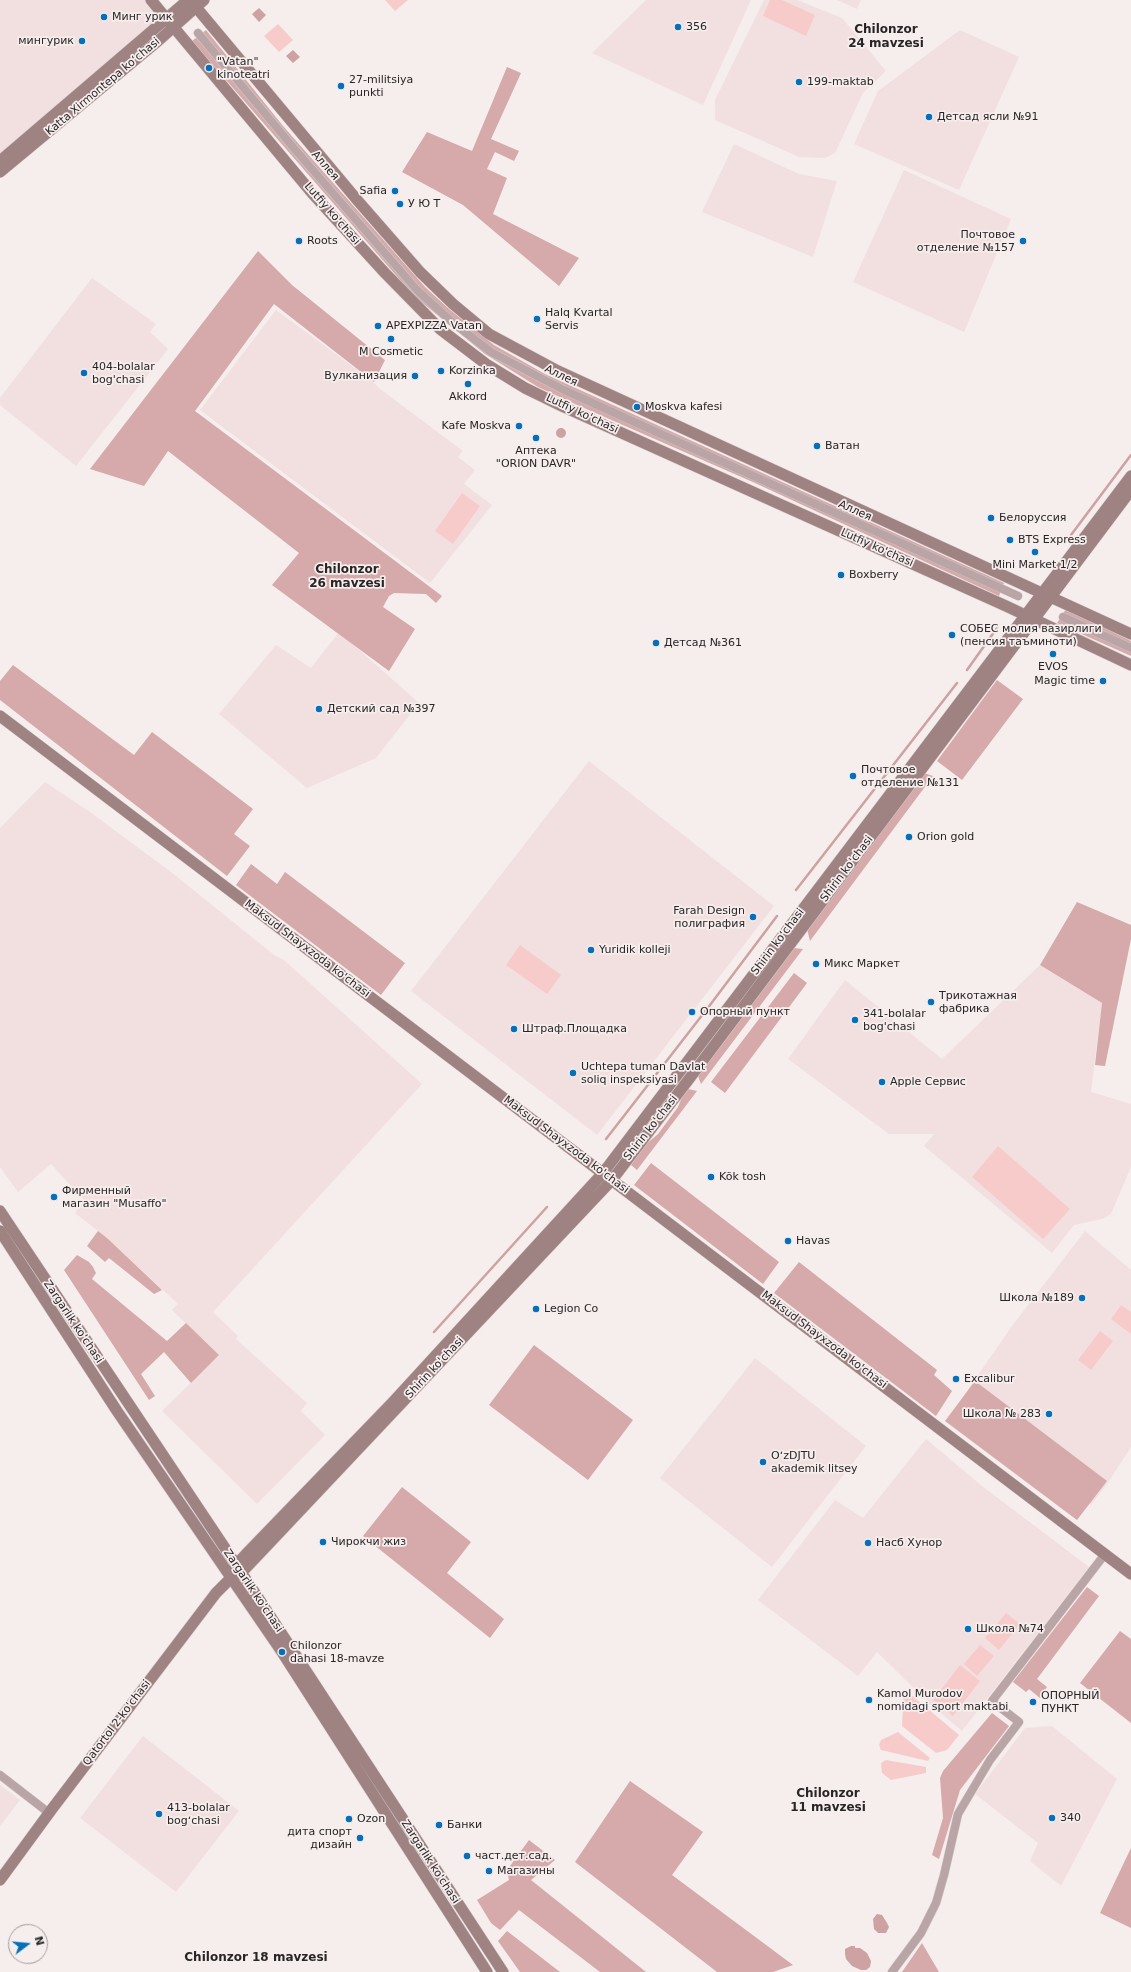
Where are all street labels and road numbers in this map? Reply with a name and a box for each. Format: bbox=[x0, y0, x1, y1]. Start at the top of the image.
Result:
street label: Katta Xirmontepa koʻchasi bbox=[43, 35, 163, 139]
street label: Аллея bbox=[309, 148, 341, 184]
street label: Lutfiy ko'chasi bbox=[301, 180, 363, 248]
street label: Аллея bbox=[542, 362, 580, 390]
street label: Lutfiy ko'chasi bbox=[544, 391, 620, 437]
street label: Аллея bbox=[836, 498, 874, 524]
street label: Lutfiy ko'chasi bbox=[838, 526, 916, 570]
street label: Shirin ko'chasi bbox=[818, 833, 876, 905]
street label: Maksud Shayxzoda ko'chasi bbox=[242, 898, 372, 1000]
street label: Shirin koʻchasi bbox=[749, 906, 807, 978]
street label: Shirin ko'chasi bbox=[621, 1093, 681, 1163]
street label: Maksud Shayxzoda ko'chasi bbox=[501, 1094, 631, 1196]
street label: Zargarlik ko'chasi bbox=[40, 1278, 106, 1366]
street label: Maksud Shayxzoda ko'chasi bbox=[759, 1289, 889, 1391]
street label: Shirin ko'chasi bbox=[403, 1334, 467, 1402]
street label: Zargarlik ko'chasi bbox=[220, 1547, 286, 1635]
street label: Qatortol 2-ko'chasi bbox=[80, 1678, 154, 1768]
street label: Zargarlik ko'chasi bbox=[398, 1818, 462, 1906]

